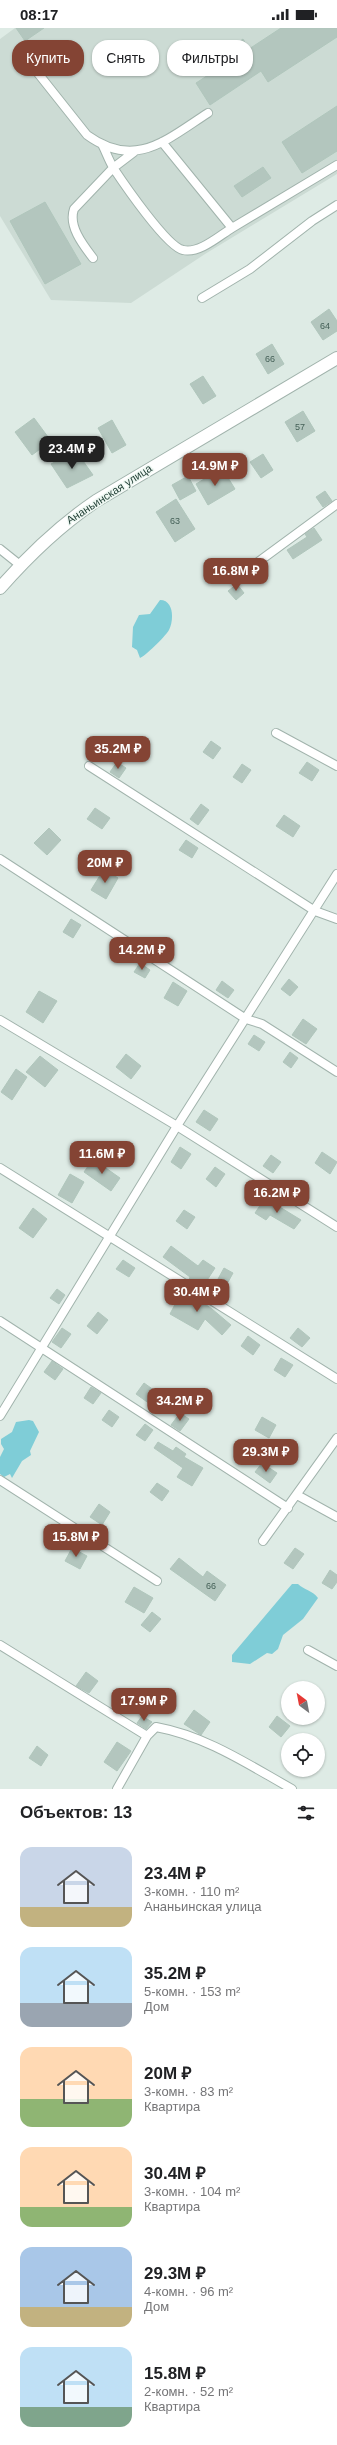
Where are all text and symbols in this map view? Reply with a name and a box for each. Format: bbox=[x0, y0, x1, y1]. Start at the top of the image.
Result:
text: 08:17 bbox=[20, 6, 58, 23]
chip: Купить bbox=[12, 40, 84, 76]
chip: Снять bbox=[92, 40, 159, 76]
chip: Фильтры bbox=[167, 40, 253, 76]
house number: 64 bbox=[320, 321, 330, 331]
house number: 66 bbox=[265, 354, 275, 364]
house number: 57 bbox=[295, 422, 305, 432]
pin: 23.4M ₽ bbox=[35, 436, 109, 470]
text: 23.4M ₽ bbox=[48, 441, 96, 456]
pin: 14.9M ₽ bbox=[178, 453, 252, 487]
text: 14.9M ₽ bbox=[191, 458, 239, 473]
street label: Ананьинская улица bbox=[64, 461, 155, 526]
house number: 63 bbox=[170, 516, 180, 526]
pin: 16.8M ₽ bbox=[199, 558, 273, 592]
text: 16.8M ₽ bbox=[212, 563, 260, 578]
pin: 35.2M ₽ bbox=[81, 736, 155, 770]
text: 35.2M ₽ bbox=[94, 741, 142, 756]
pin: 20M ₽ bbox=[77, 850, 133, 884]
text: 20M ₽ bbox=[87, 855, 123, 870]
pin: 14.2M ₽ bbox=[105, 937, 179, 971]
text: 14.2M ₽ bbox=[118, 942, 166, 957]
pin: 11.6M ₽ bbox=[65, 1141, 139, 1175]
text: 11.6M ₽ bbox=[79, 1146, 125, 1161]
pin: 16.2M ₽ bbox=[240, 1180, 314, 1214]
text: 16.2M ₽ bbox=[253, 1185, 301, 1200]
pin: 30.4M ₽ bbox=[160, 1279, 234, 1313]
text: 30.4M ₽ bbox=[173, 1284, 221, 1299]
pin: 34.2M ₽ bbox=[143, 1388, 217, 1422]
text: 34.2M ₽ bbox=[156, 1393, 204, 1408]
pin: 29.3M ₽ bbox=[229, 1439, 303, 1473]
text: 29.3M ₽ bbox=[242, 1444, 290, 1459]
pin: 15.8M ₽ bbox=[39, 1524, 113, 1558]
text: 15.8M ₽ bbox=[52, 1529, 100, 1544]
house number: 66 bbox=[206, 1581, 216, 1591]
north arrow bbox=[281, 1681, 325, 1725]
map controls bbox=[281, 1681, 325, 1777]
pin: 17.9M ₽ bbox=[107, 1688, 181, 1722]
text: 17.9M ₽ bbox=[120, 1693, 168, 1708]
button: locate bbox=[281, 1733, 325, 1777]
icon: filters bbox=[295, 1802, 317, 1824]
text: Объектов: 13 bbox=[20, 1803, 132, 1822]
icon: home bbox=[52, 1863, 100, 1911]
text: 23.4M ₽ bbox=[144, 1864, 206, 1883]
text: 3-комн. · 110 m² bbox=[144, 1884, 239, 1899]
text: Ананьинская улица bbox=[144, 1899, 262, 1914]
icon: home bbox=[52, 1963, 100, 2011]
text: 35.2M ₽ bbox=[144, 1964, 206, 1983]
text: 5-комн. · 153 m² bbox=[144, 1984, 240, 1999]
text: Дом bbox=[144, 1999, 169, 2014]
icon: home bbox=[52, 2063, 100, 2111]
text: 20M ₽ bbox=[144, 2064, 192, 2083]
text: 3-комн. · 83 m² bbox=[144, 2084, 233, 2099]
text: Квартира bbox=[144, 2099, 200, 2114]
icon: home bbox=[52, 2163, 100, 2211]
text: 30.4M ₽ bbox=[144, 2164, 206, 2183]
text: 3-комн. · 104 m² bbox=[144, 2184, 240, 2199]
text: Квартира bbox=[144, 2199, 200, 2214]
icon: home bbox=[52, 2263, 100, 2311]
text: 29.3M ₽ bbox=[144, 2264, 206, 2283]
text: 4-комн. · 96 m² bbox=[144, 2284, 233, 2299]
text: Дом bbox=[144, 2299, 169, 2314]
icon: home bbox=[52, 2363, 100, 2411]
text: 15.8M ₽ bbox=[144, 2364, 206, 2383]
text: 2-комн. · 52 m² bbox=[144, 2384, 233, 2399]
text: Квартира bbox=[144, 2399, 200, 2414]

